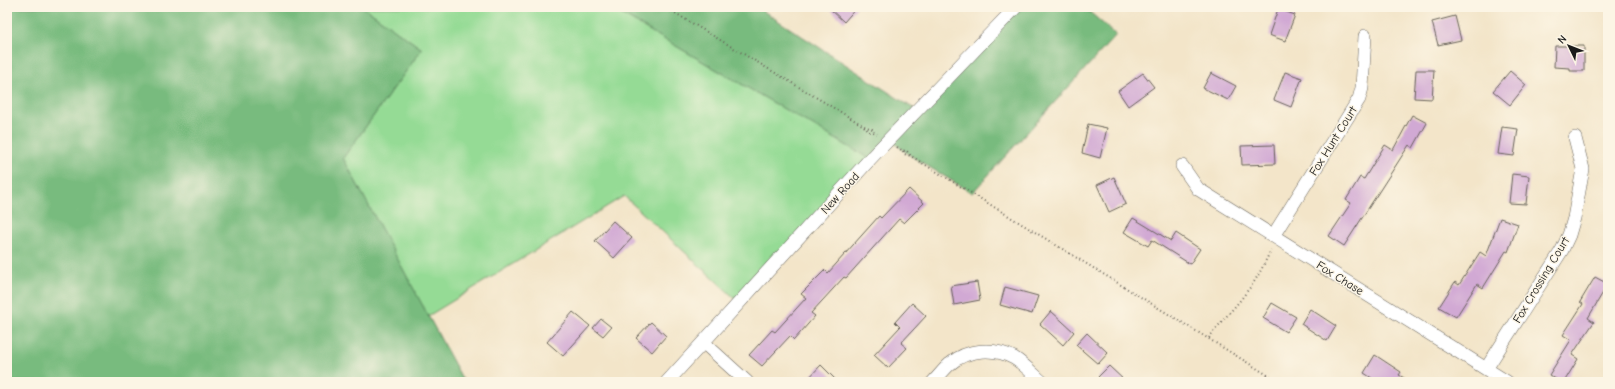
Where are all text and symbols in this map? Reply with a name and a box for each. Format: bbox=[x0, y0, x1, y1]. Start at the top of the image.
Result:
north arrow bbox=[1549, 26, 1589, 66]
text: N bbox=[1555, 32, 1569, 47]
street label: Fox Hunt Court bbox=[1306, 103, 1360, 178]
street label: New Road bbox=[818, 169, 862, 217]
street label: Fox Crossing Court bbox=[1510, 234, 1573, 326]
street label: Fox Chase bbox=[1314, 258, 1366, 298]

